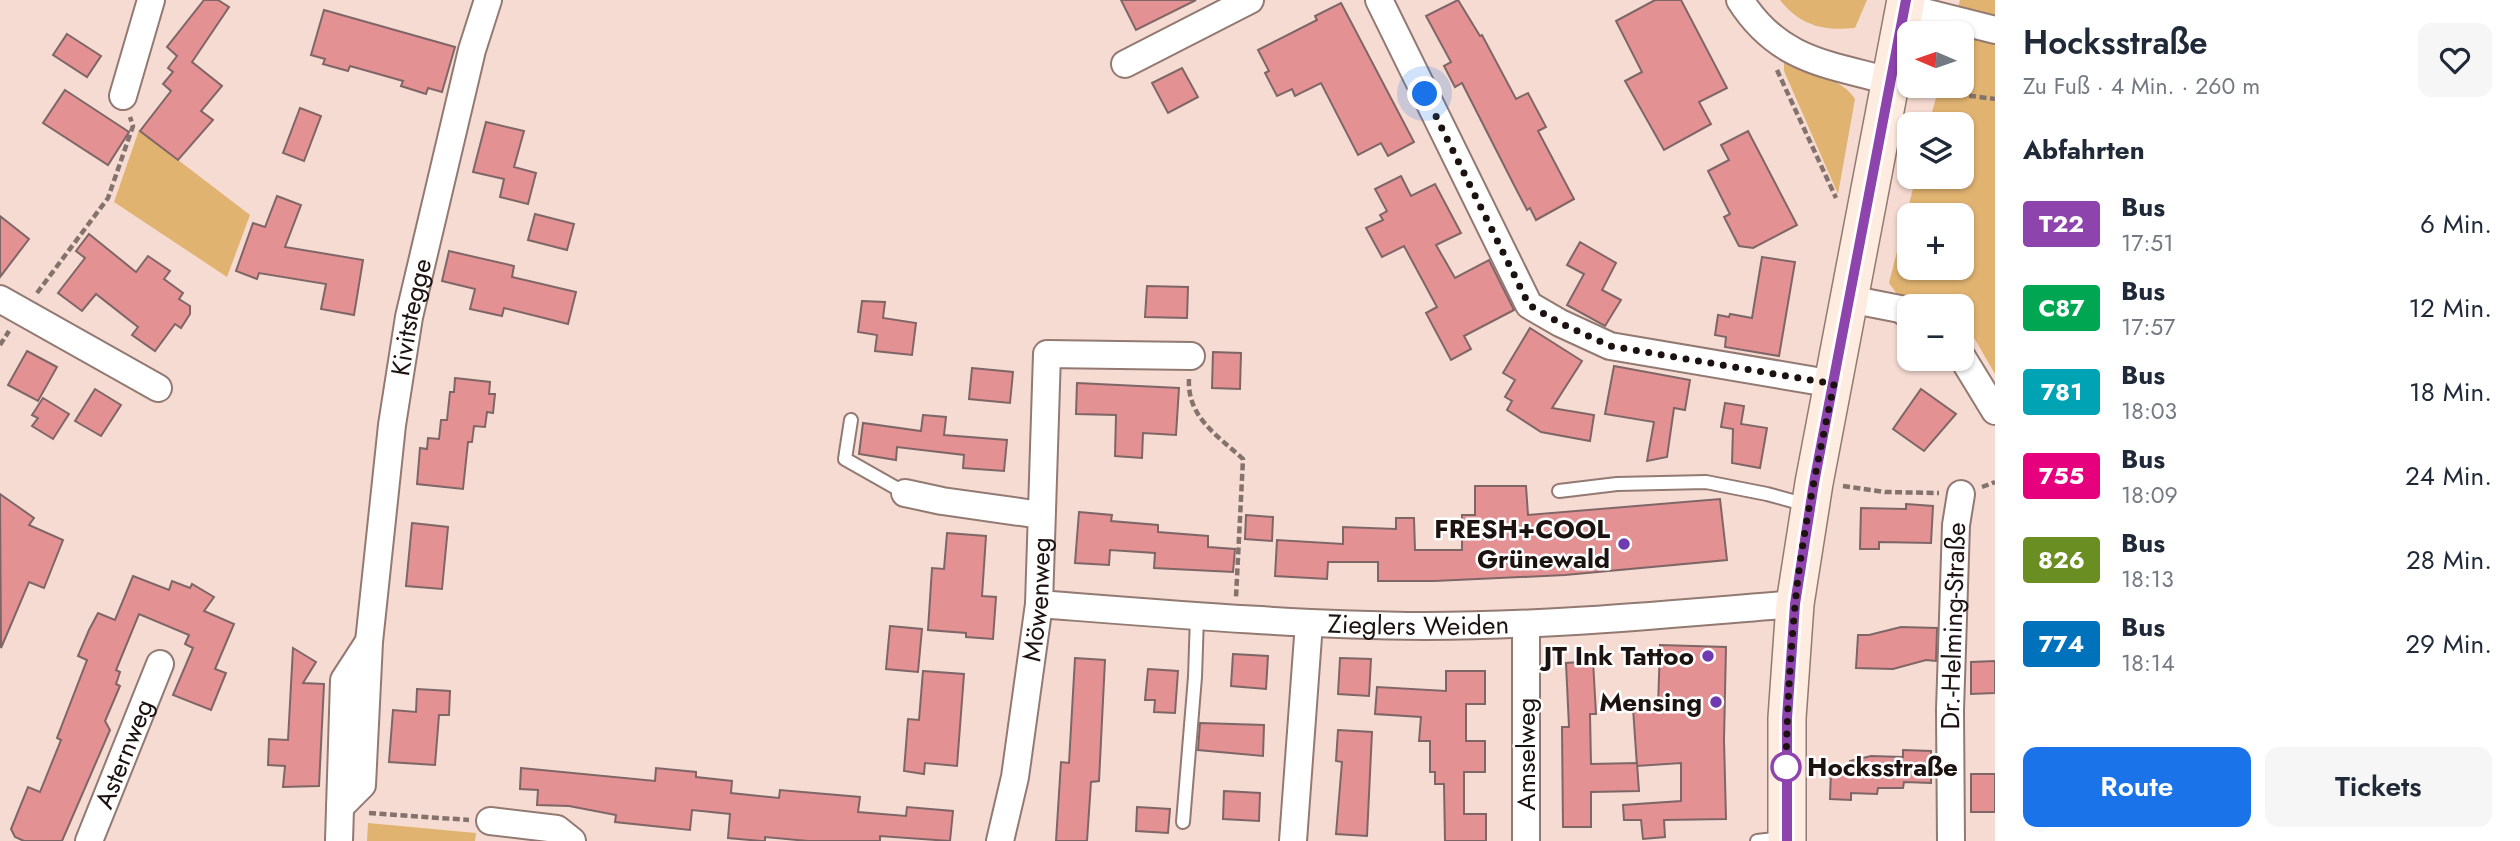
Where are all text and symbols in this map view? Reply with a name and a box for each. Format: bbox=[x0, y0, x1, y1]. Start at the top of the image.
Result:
text: Hocksstraße bbox=[2023, 19, 2208, 66]
north arrow bbox=[1897, 21, 1974, 98]
map controls bbox=[1897, 21, 1974, 371]
button: heart bbox=[2418, 23, 2492, 97]
text: Zu Fuß · 4 Min. · 260 m bbox=[2023, 69, 2260, 103]
your location bbox=[1407, 76, 1442, 111]
button: layers bbox=[1897, 112, 1974, 189]
text: Abfahrten bbox=[2023, 131, 2145, 169]
text: Bus bbox=[2121, 188, 2165, 226]
button: + bbox=[1897, 203, 1974, 280]
text: 6 Min. bbox=[2420, 205, 2492, 243]
text: T22 bbox=[2039, 206, 2084, 241]
text: 17:51 bbox=[2121, 226, 2174, 260]
street label: Kivitstegge bbox=[381, 255, 441, 379]
text: Bus bbox=[2121, 272, 2165, 310]
text: 12 Min. bbox=[2408, 289, 2492, 327]
text: C87 bbox=[2039, 290, 2084, 325]
button: − bbox=[1897, 294, 1974, 371]
text: 17:57 bbox=[2121, 310, 2175, 344]
text: Bus bbox=[2121, 356, 2165, 394]
text: 18 Min. bbox=[2409, 373, 2492, 411]
text: 781 bbox=[2041, 374, 2082, 409]
text: 18:03 bbox=[2121, 394, 2177, 428]
text: Bus bbox=[2121, 440, 2165, 478]
text: 24 Min. bbox=[2405, 457, 2492, 495]
text: 755 bbox=[2039, 458, 2084, 493]
text: 18:09 bbox=[2121, 478, 2178, 512]
place label: FRESH+COOL Grünewald bbox=[1434, 510, 1610, 578]
street label: Dr.-Helming-Straße bbox=[1931, 522, 1975, 730]
text: Bus bbox=[2121, 524, 2165, 562]
marker: FRESH+COOL Grünewald bbox=[1616, 536, 1632, 552]
street label: Möwenweg bbox=[1012, 537, 1060, 664]
text: 28 Min. bbox=[2406, 541, 2492, 579]
text: 826 bbox=[2038, 542, 2085, 577]
text: 18:13 bbox=[2121, 562, 2174, 596]
street label: Zieglers Weiden bbox=[1327, 605, 1510, 645]
text: Bus bbox=[2121, 608, 2165, 646]
text: 29 Min. bbox=[2405, 625, 2492, 663]
text: 774 bbox=[2039, 626, 2084, 661]
place label: JT Ink Tattoo bbox=[1539, 637, 1694, 675]
text: 18:14 bbox=[2121, 646, 2175, 680]
marker: JT Ink Tattoo bbox=[1700, 648, 1716, 664]
place label: Mensing bbox=[1599, 683, 1702, 721]
street label: Asternweg bbox=[85, 693, 163, 814]
marker: Mensing bbox=[1708, 694, 1724, 710]
street label: Amselweg bbox=[1507, 698, 1545, 810]
button: Route bbox=[2023, 747, 2251, 827]
button: Tickets bbox=[2265, 747, 2492, 827]
place label: Hocksstraße bbox=[1807, 748, 1958, 786]
marker: Hocksstraße bbox=[1771, 752, 1801, 782]

